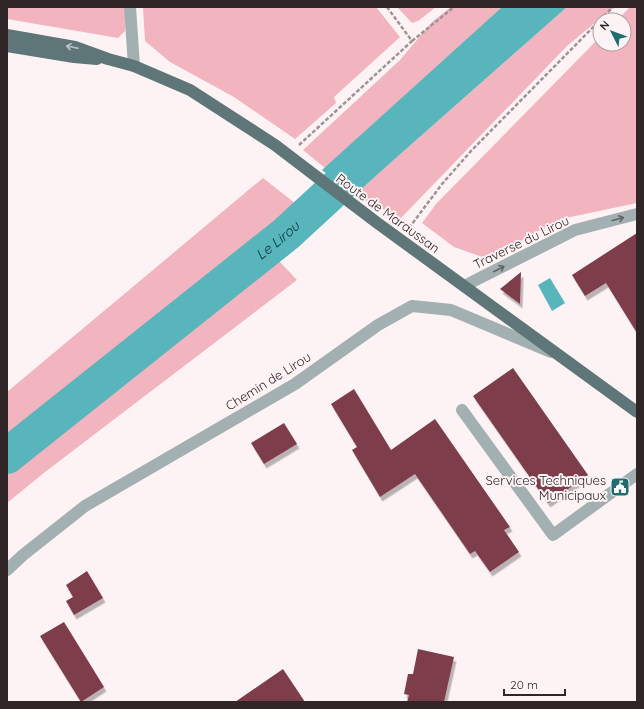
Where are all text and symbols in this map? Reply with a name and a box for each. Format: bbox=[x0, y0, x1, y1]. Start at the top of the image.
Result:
north arrow bbox=[592, 12, 632, 52]
text: N bbox=[597, 18, 612, 33]
one-way arrow bbox=[65, 42, 78, 50]
street label: Route de Maraussan bbox=[333, 170, 443, 256]
street label: Traverse du Lirou bbox=[471, 212, 571, 272]
one-way arrow bbox=[611, 215, 624, 222]
water label: Le Lirou bbox=[252, 216, 304, 264]
one-way arrow bbox=[492, 264, 504, 272]
street label: Chemin de Lirou bbox=[222, 348, 314, 414]
place label: Services Techniques Municipaux bbox=[486, 472, 606, 503]
public building icon: Services Techniques Municipaux bbox=[609, 476, 631, 498]
scale bar bbox=[504, 671, 565, 697]
text: 20 m bbox=[510, 677, 538, 692]

